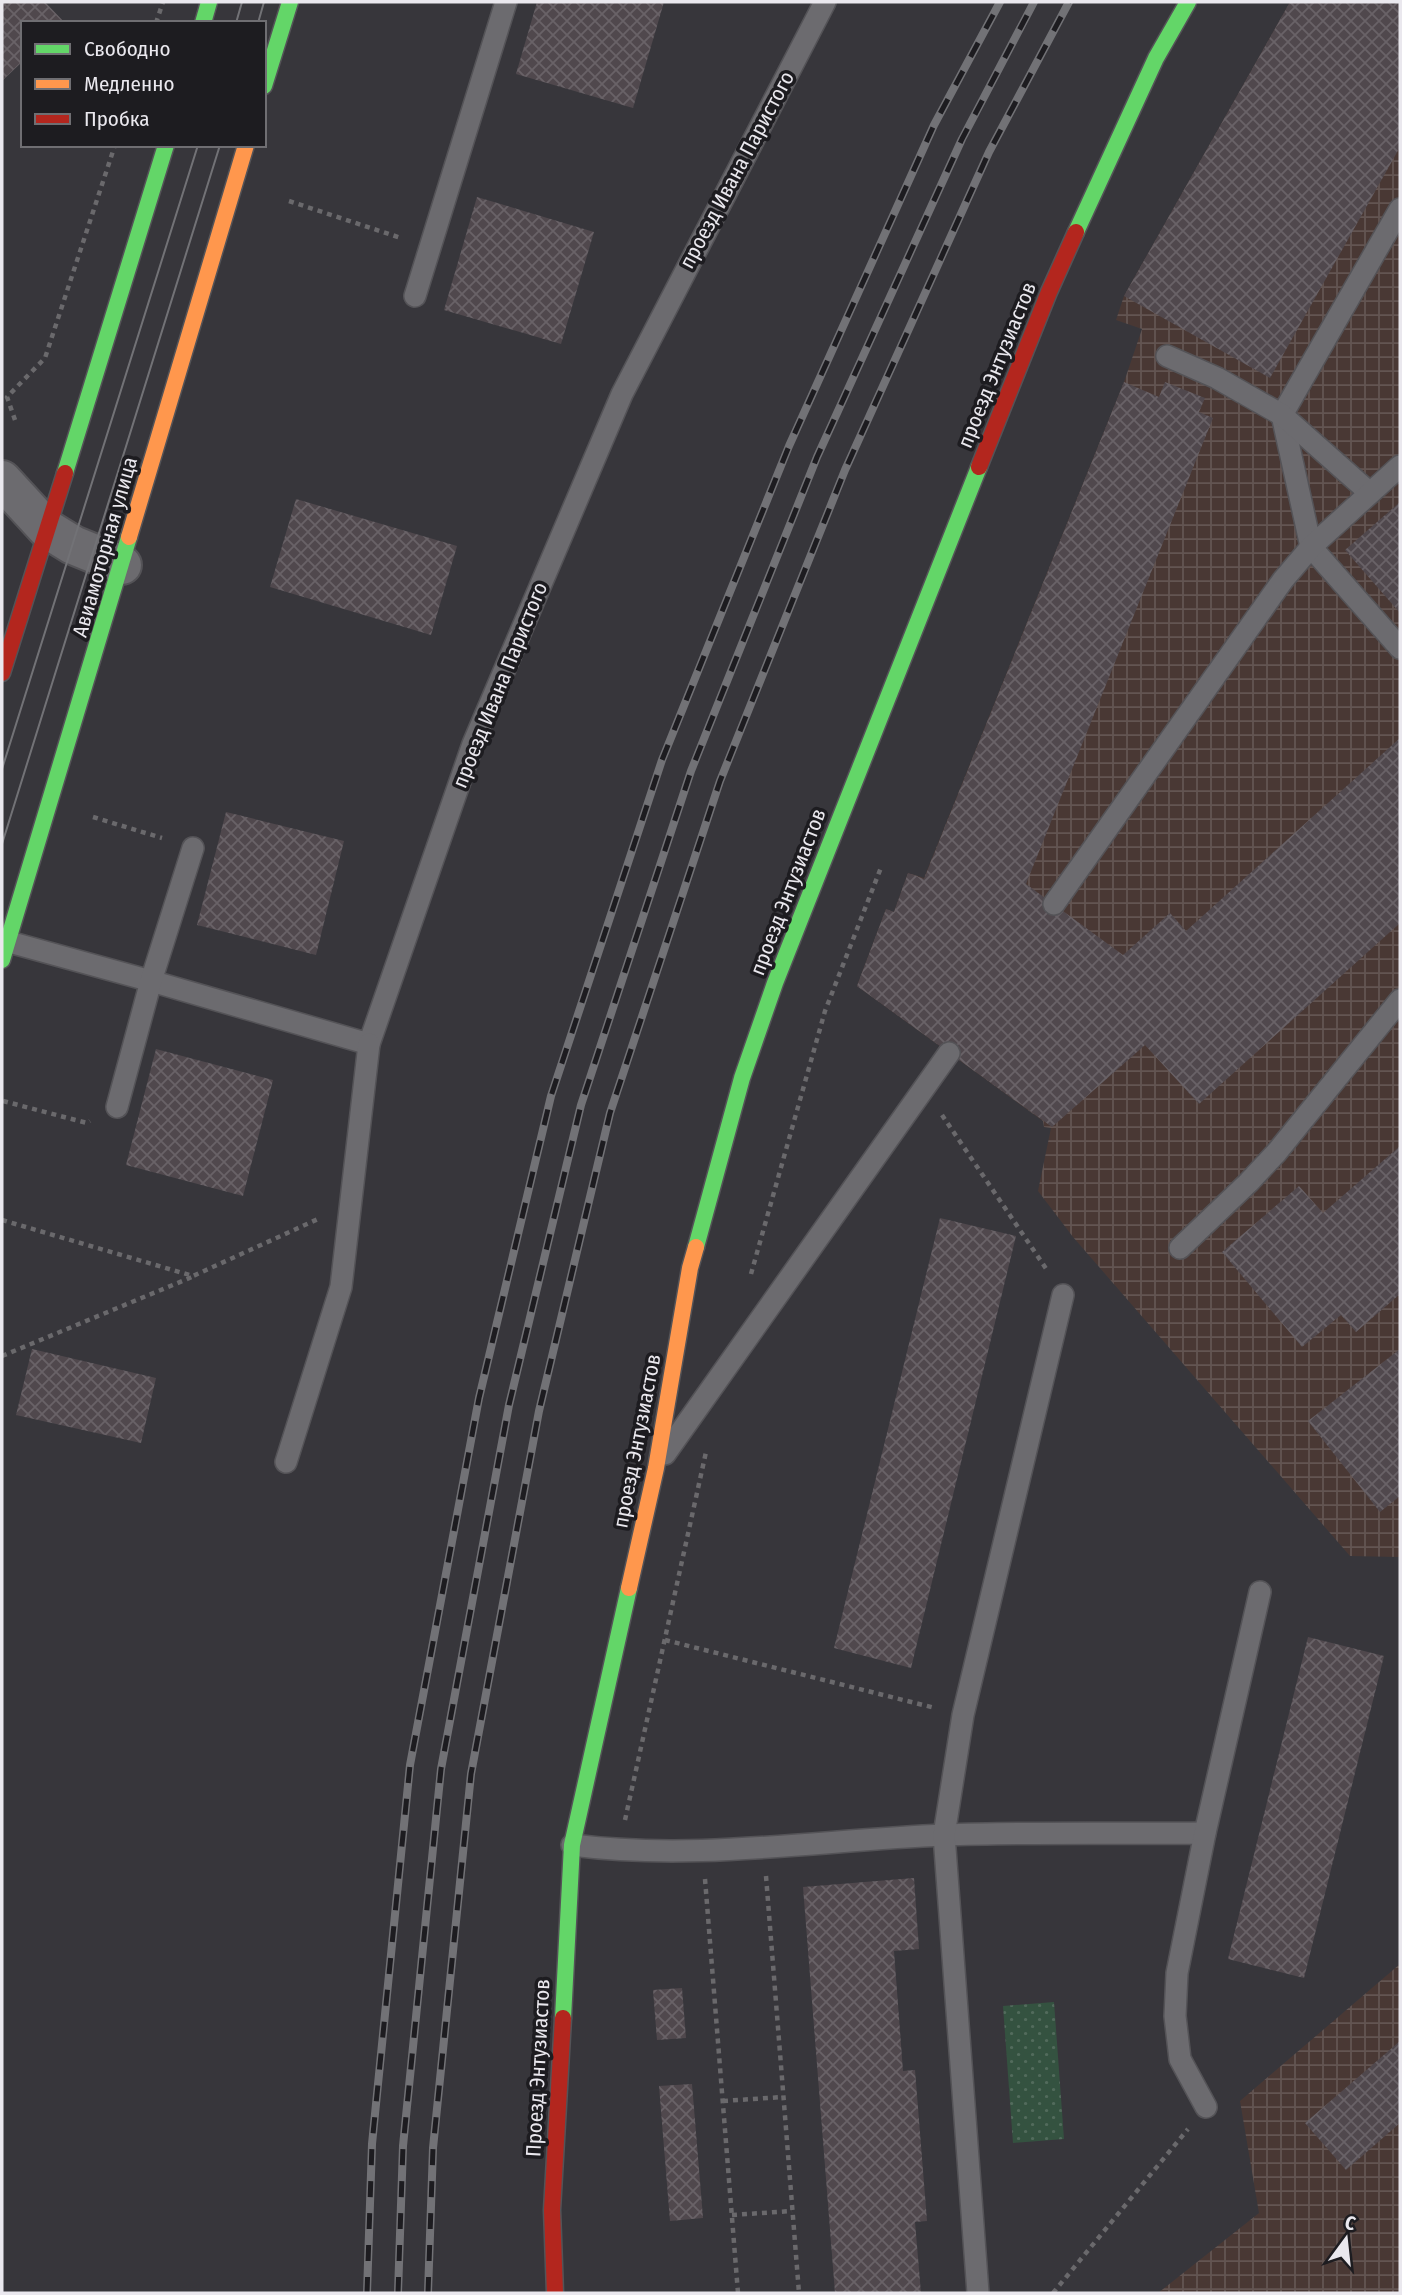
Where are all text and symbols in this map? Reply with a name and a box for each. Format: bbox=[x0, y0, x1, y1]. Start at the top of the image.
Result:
legend bbox=[21, 21, 266, 147]
text: Свободно bbox=[84, 36, 170, 62]
street label: проезд Ивана Паристого bbox=[674, 67, 800, 273]
text: Медленно bbox=[84, 71, 174, 97]
text: Пробка bbox=[84, 106, 150, 132]
street label: проезд Энтузиастов bbox=[952, 278, 1042, 452]
street label: Авиамоторная улица bbox=[67, 454, 143, 640]
street label: проезд Ивана Паристого bbox=[447, 578, 553, 792]
street label: проезд Энтузиастов bbox=[744, 805, 832, 979]
street label: проезд Энтузиастов bbox=[607, 1352, 667, 1530]
street label: Проезд Энтузиастов bbox=[520, 1978, 556, 2158]
north arrow bbox=[1311, 2204, 1381, 2274]
text: С bbox=[1342, 2211, 1358, 2235]

